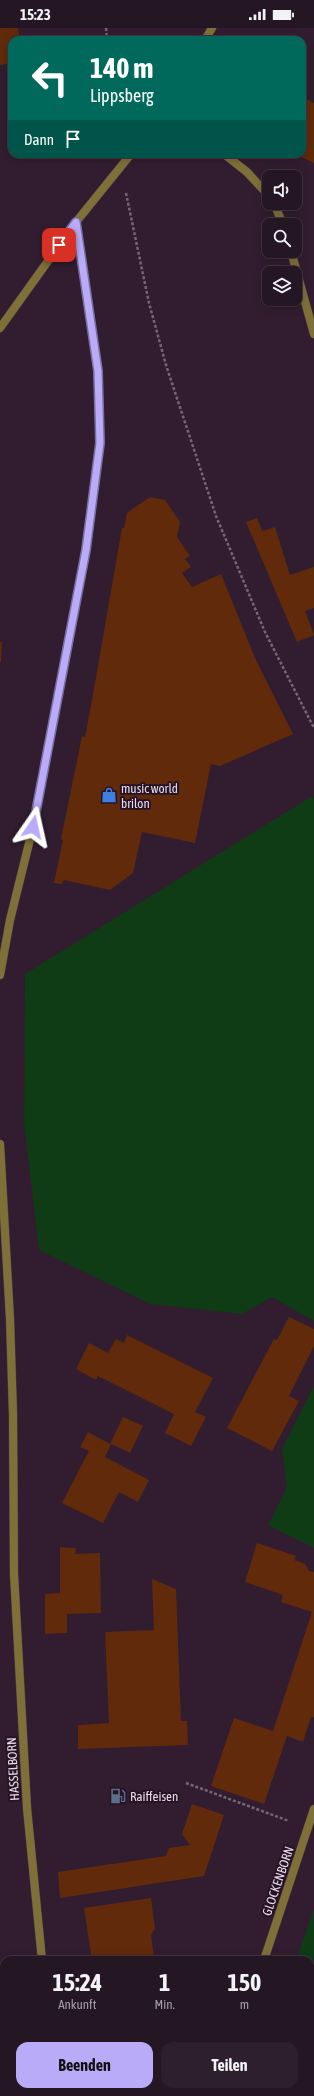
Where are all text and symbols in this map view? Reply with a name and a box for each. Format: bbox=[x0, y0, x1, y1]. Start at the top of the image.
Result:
text: 15:23 bbox=[20, 6, 51, 23]
icon: left bbox=[24, 52, 76, 104]
text: 140 m bbox=[90, 52, 153, 84]
text: Lippsberg bbox=[90, 85, 154, 106]
icon: arrive bbox=[62, 128, 84, 150]
text: Dann bbox=[24, 131, 54, 148]
map controls bbox=[262, 170, 302, 306]
button: sound bbox=[262, 170, 302, 210]
button: search bbox=[262, 218, 302, 258]
pin bbox=[42, 228, 76, 262]
icon: arrive bbox=[48, 234, 70, 256]
button: layers bbox=[262, 266, 302, 306]
place label: music world brilon bbox=[121, 781, 178, 811]
shop icon: music world brilon bbox=[100, 786, 118, 804]
position arrow bbox=[12, 806, 54, 848]
street label: HASSELBORN bbox=[4, 1737, 22, 1801]
fuel station icon: Raiffeisen bbox=[109, 1787, 127, 1805]
place label: Raiffeisen bbox=[130, 1789, 178, 1804]
street label: GLOCKENBORN bbox=[259, 1844, 297, 1918]
text: 15:24 bbox=[53, 1969, 102, 1996]
text: 1 bbox=[159, 1969, 170, 1996]
text: 150 bbox=[228, 1969, 261, 1996]
text: Ankunft bbox=[58, 1997, 96, 2012]
text: Min. bbox=[155, 1997, 175, 2012]
text: m bbox=[240, 1997, 249, 2012]
button: Beenden bbox=[16, 2042, 153, 2088]
button: Teilen bbox=[161, 2042, 298, 2088]

